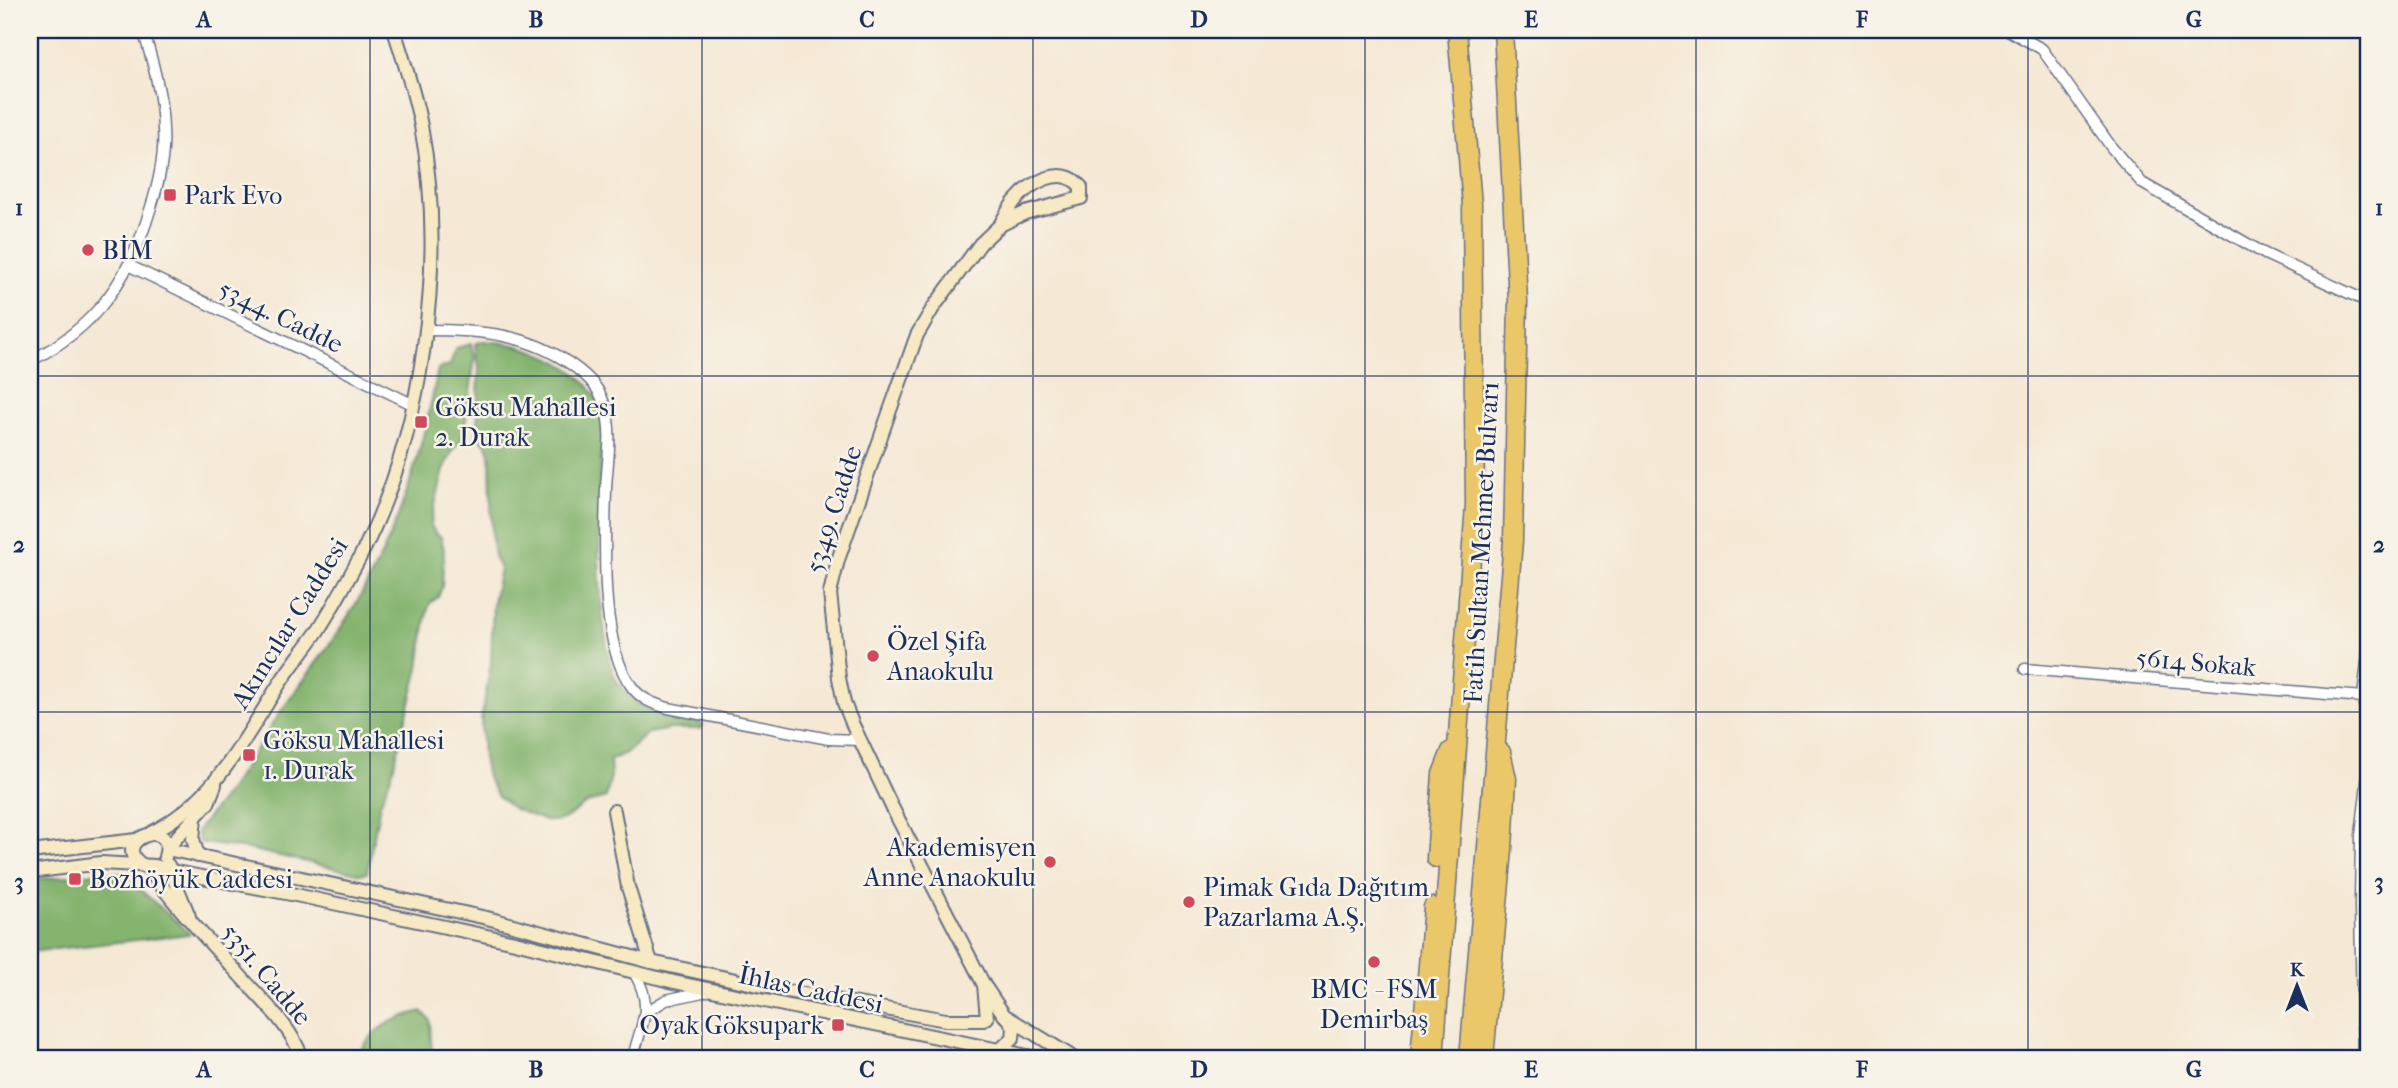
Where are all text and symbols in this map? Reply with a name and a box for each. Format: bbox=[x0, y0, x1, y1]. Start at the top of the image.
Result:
text: A bbox=[195, 6, 213, 33]
text: B bbox=[529, 6, 544, 33]
text: C bbox=[859, 6, 875, 33]
text: D bbox=[1190, 6, 1208, 33]
text: E bbox=[1524, 6, 1538, 33]
text: F bbox=[1855, 6, 1869, 33]
text: G bbox=[2186, 6, 2202, 33]
place label: Park Evo bbox=[184, 180, 282, 211]
marker: Park Evo bbox=[162, 187, 178, 203]
text: 1 bbox=[15, 194, 23, 221]
text: 1 bbox=[2375, 194, 2383, 221]
place label: BİM bbox=[102, 234, 153, 266]
marker: BİM bbox=[80, 242, 96, 258]
street label: 5344. Cadde bbox=[213, 273, 348, 360]
street label: Fatih Sultan Mehmet Bulvarı bbox=[1458, 381, 1505, 705]
place label: Göksu Mahallesi 2. Durak bbox=[435, 392, 617, 453]
marker: Göksu Mahallesi 2. Durak bbox=[413, 414, 429, 430]
street label: 5349. Cadde bbox=[798, 441, 869, 577]
text: 2 bbox=[13, 531, 25, 558]
text: 2 bbox=[2373, 531, 2385, 558]
street label: Akıncılar Caddesi bbox=[224, 532, 355, 715]
place label: Özel Şifa Anaokulu bbox=[886, 625, 994, 687]
street label: 5614 Sokak bbox=[2135, 642, 2258, 683]
marker: Özel Şifa Anaokulu bbox=[865, 648, 881, 664]
place label: Göksu Mahallesi 1. Durak bbox=[263, 725, 445, 786]
marker: Göksu Mahallesi 1. Durak bbox=[241, 747, 257, 763]
place label: Akademisyen Anne Anaokulu bbox=[863, 832, 1036, 893]
marker: Akademisyen Anne Anaokulu bbox=[1042, 854, 1058, 870]
place label: Bozhöyük Caddesi bbox=[89, 864, 293, 895]
text: 3 bbox=[14, 868, 24, 895]
text: 3 bbox=[2374, 868, 2384, 895]
marker: Bozhöyük Caddesi bbox=[67, 871, 83, 887]
place label: Pimak Gıda Dağıtım Pazarlama A.Ş. bbox=[1203, 872, 1429, 933]
marker: Pimak Gıda Dağıtım Pazarlama A.Ş. bbox=[1181, 894, 1197, 910]
street label: 5351. Cadde bbox=[215, 917, 318, 1032]
north arrow bbox=[2262, 951, 2332, 1021]
marker: BMC - FSM Demirbaş bbox=[1366, 954, 1382, 970]
street label: İhlas Caddesi bbox=[736, 958, 887, 1020]
text: K bbox=[2290, 959, 2305, 981]
place label: BMC - FSM Demirbaş bbox=[1311, 974, 1438, 1035]
place label: Oyak Göksupark bbox=[640, 1010, 825, 1041]
marker: Oyak Göksupark bbox=[830, 1017, 846, 1033]
text: A bbox=[195, 1056, 213, 1083]
text: B bbox=[529, 1056, 544, 1083]
text: C bbox=[859, 1056, 875, 1083]
text: D bbox=[1190, 1056, 1208, 1083]
text: E bbox=[1524, 1056, 1538, 1083]
text: F bbox=[1855, 1056, 1869, 1083]
text: G bbox=[2186, 1056, 2202, 1083]

